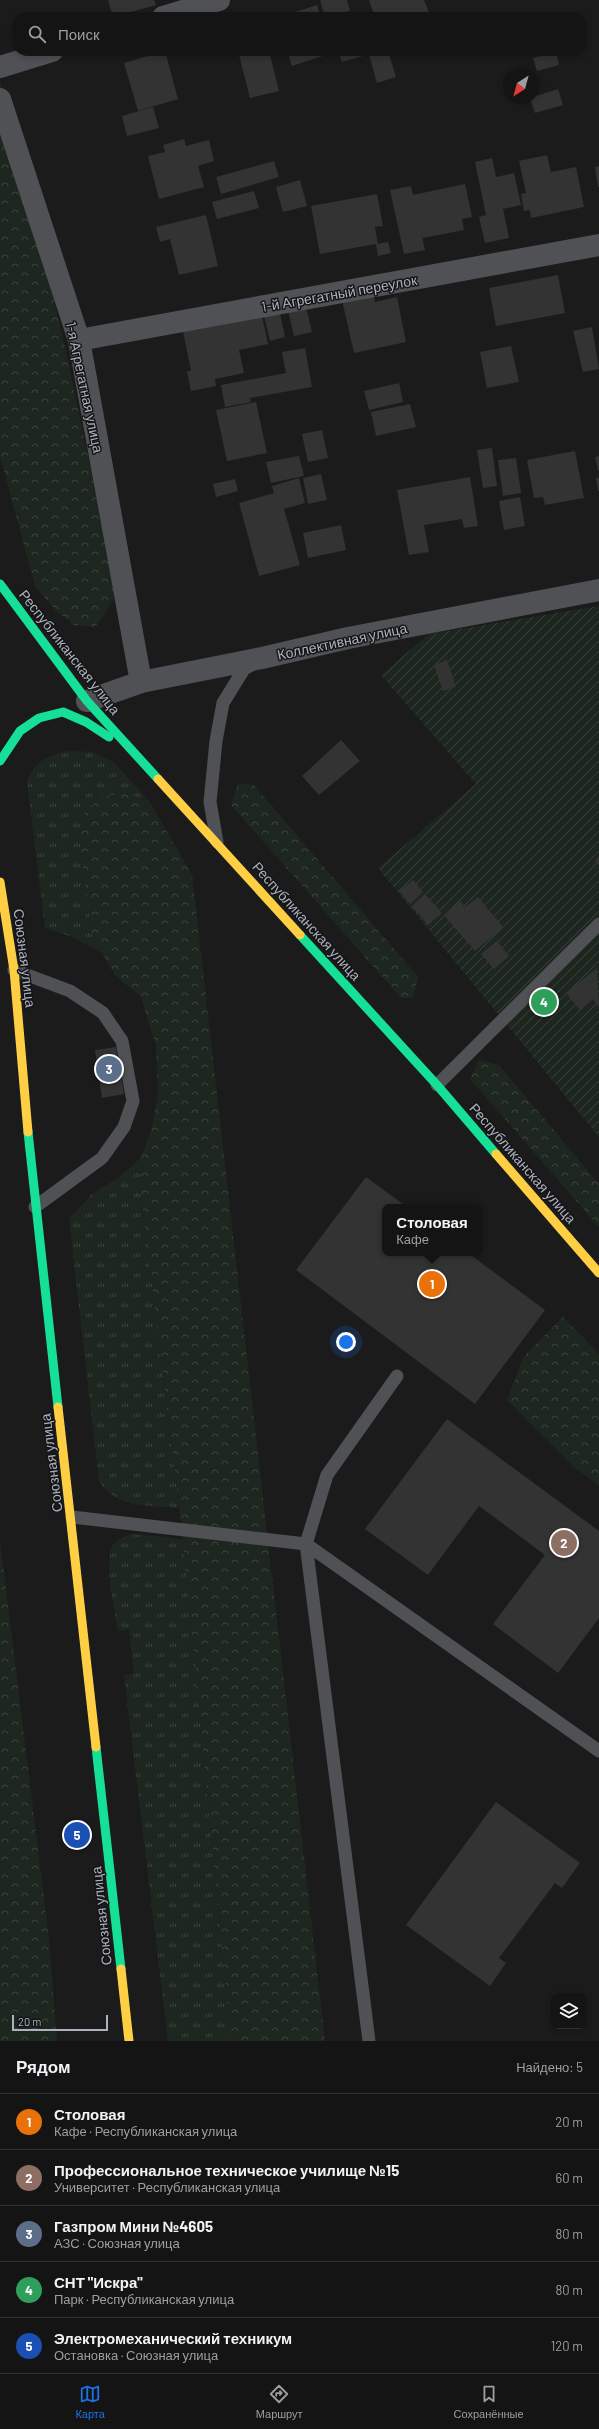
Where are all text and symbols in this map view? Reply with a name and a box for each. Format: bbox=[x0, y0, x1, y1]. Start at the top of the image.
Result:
search box bbox=[12, 12, 587, 56]
icon: search bbox=[26, 23, 48, 45]
text: Поиск bbox=[58, 25, 100, 43]
north arrow bbox=[503, 68, 539, 104]
street label: 1-й Агрегатный переулок bbox=[260, 271, 419, 315]
street label: 1-я Агрегатная улица bbox=[63, 320, 107, 454]
street label: Республиканская улица bbox=[16, 586, 124, 718]
street label: Коллективная улица bbox=[276, 619, 409, 663]
street label: Республиканская улица bbox=[249, 858, 365, 984]
street label: Союзная улица bbox=[11, 908, 40, 1008]
pin: 4 bbox=[531, 987, 557, 1017]
pin: 3 bbox=[96, 1054, 122, 1084]
street label: Республиканская улица bbox=[466, 1099, 580, 1227]
popup bbox=[382, 1204, 482, 1256]
text: Столовая bbox=[396, 1213, 468, 1231]
text: Кафе bbox=[396, 1231, 429, 1247]
pin: 1 bbox=[419, 1269, 445, 1299]
your location bbox=[336, 1332, 356, 1352]
street label: Союзная улица bbox=[36, 1413, 65, 1513]
pin: 2 bbox=[551, 1528, 577, 1558]
pin: 5 bbox=[64, 1820, 90, 1850]
street label: Союзная улица bbox=[87, 1866, 115, 1966]
map controls bbox=[551, 1993, 587, 2029]
button: layers bbox=[551, 1993, 587, 2029]
scale bar bbox=[12, 2013, 108, 2032]
text: 20 m bbox=[18, 2015, 41, 2028]
text: Рядом bbox=[16, 2056, 71, 2076]
text: Найдено: 5 bbox=[516, 2059, 583, 2075]
text: Столовая bbox=[54, 2105, 125, 2123]
text: 1 bbox=[27, 2114, 31, 2130]
text: 20 m bbox=[555, 2114, 583, 2130]
text: Кафе · Республиканская улица bbox=[54, 2123, 237, 2139]
text: Профессиональное техническое училище №15 bbox=[54, 2161, 399, 2179]
text: 2 bbox=[25, 2170, 33, 2186]
text: 60 m bbox=[556, 2170, 583, 2186]
text: Университет · Республиканская улица bbox=[54, 2179, 280, 2195]
text: Газпром Мини №4605 bbox=[54, 2217, 213, 2235]
text: 3 bbox=[25, 2226, 33, 2242]
text: 80 m bbox=[556, 2226, 583, 2242]
text: АЗС · Союзная улица bbox=[54, 2235, 180, 2251]
text: СНТ "Искра" bbox=[54, 2273, 143, 2291]
text: 4 bbox=[25, 2282, 33, 2298]
text: 80 m bbox=[556, 2282, 583, 2298]
text: Парк · Республиканская улица bbox=[54, 2291, 234, 2307]
text: Электромеханический техникум bbox=[54, 2329, 292, 2347]
text: 5 bbox=[25, 2338, 33, 2354]
text: 120 m bbox=[551, 2338, 583, 2354]
text: Остановка · Союзная улица bbox=[54, 2347, 218, 2363]
tab: Карта bbox=[75, 2383, 105, 2420]
tab: Маршрут bbox=[256, 2383, 303, 2420]
tab: Сохранённые bbox=[454, 2383, 524, 2420]

